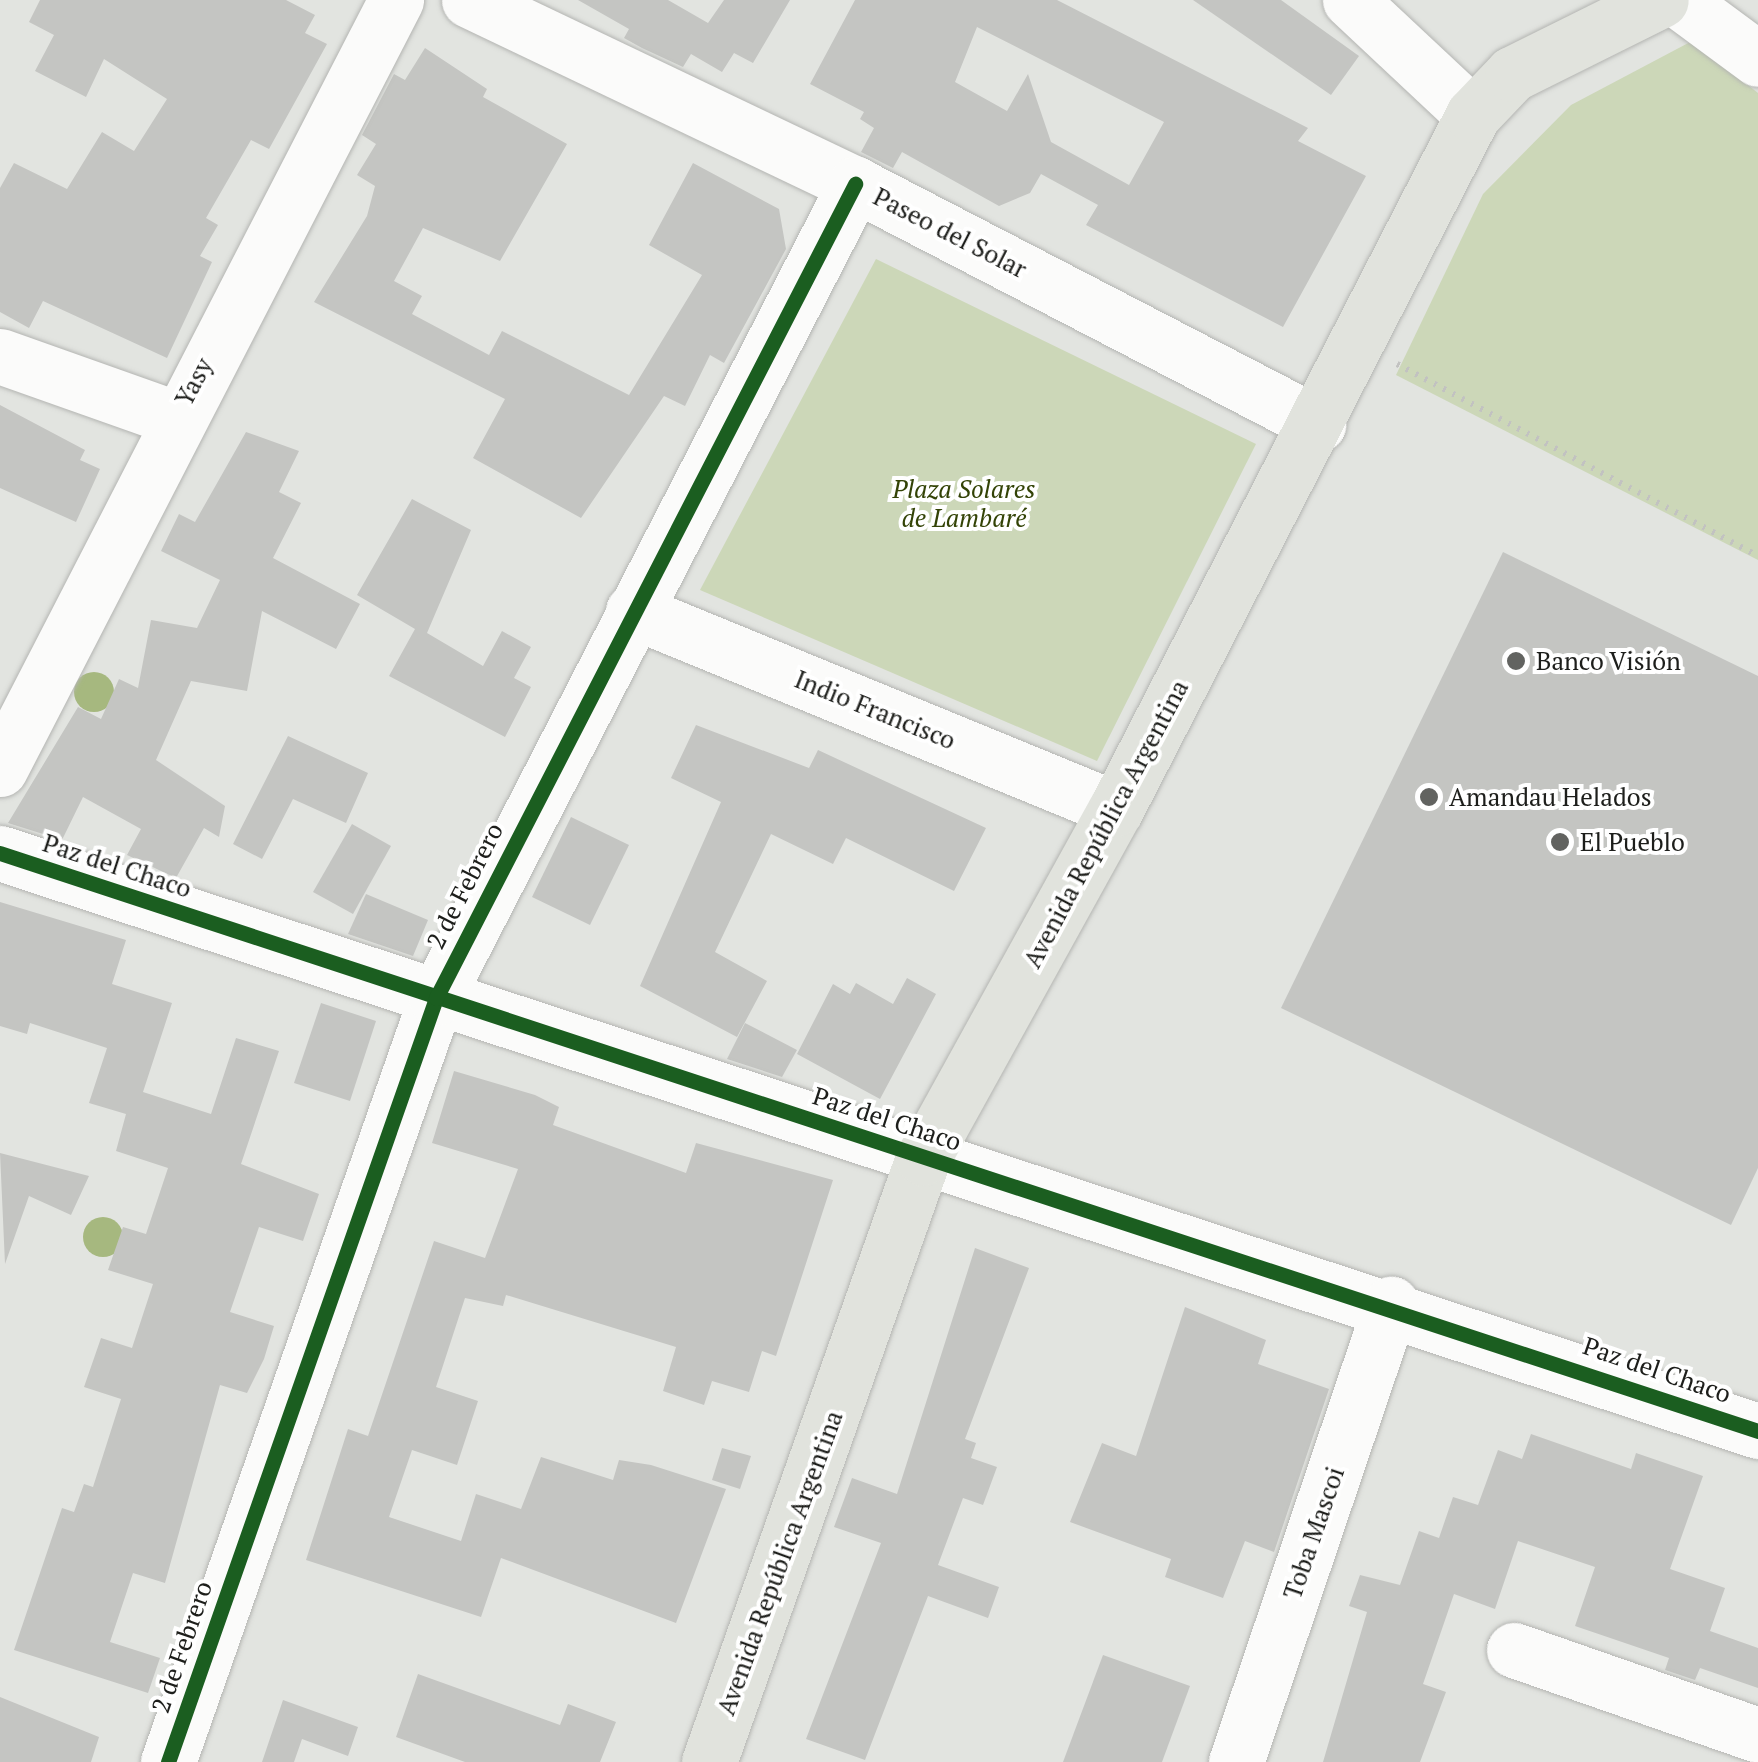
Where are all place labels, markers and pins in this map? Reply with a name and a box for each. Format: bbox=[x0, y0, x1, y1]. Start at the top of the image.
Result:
place label: Banco Visión bbox=[1536, 646, 1682, 676]
marker: Banco Visión bbox=[1505, 650, 1527, 672]
place label: Amandau Helados bbox=[1449, 782, 1651, 812]
marker: Amandau Helados bbox=[1418, 786, 1440, 808]
place label: El Pueblo bbox=[1580, 827, 1685, 857]
marker: El Pueblo bbox=[1549, 831, 1571, 853]

